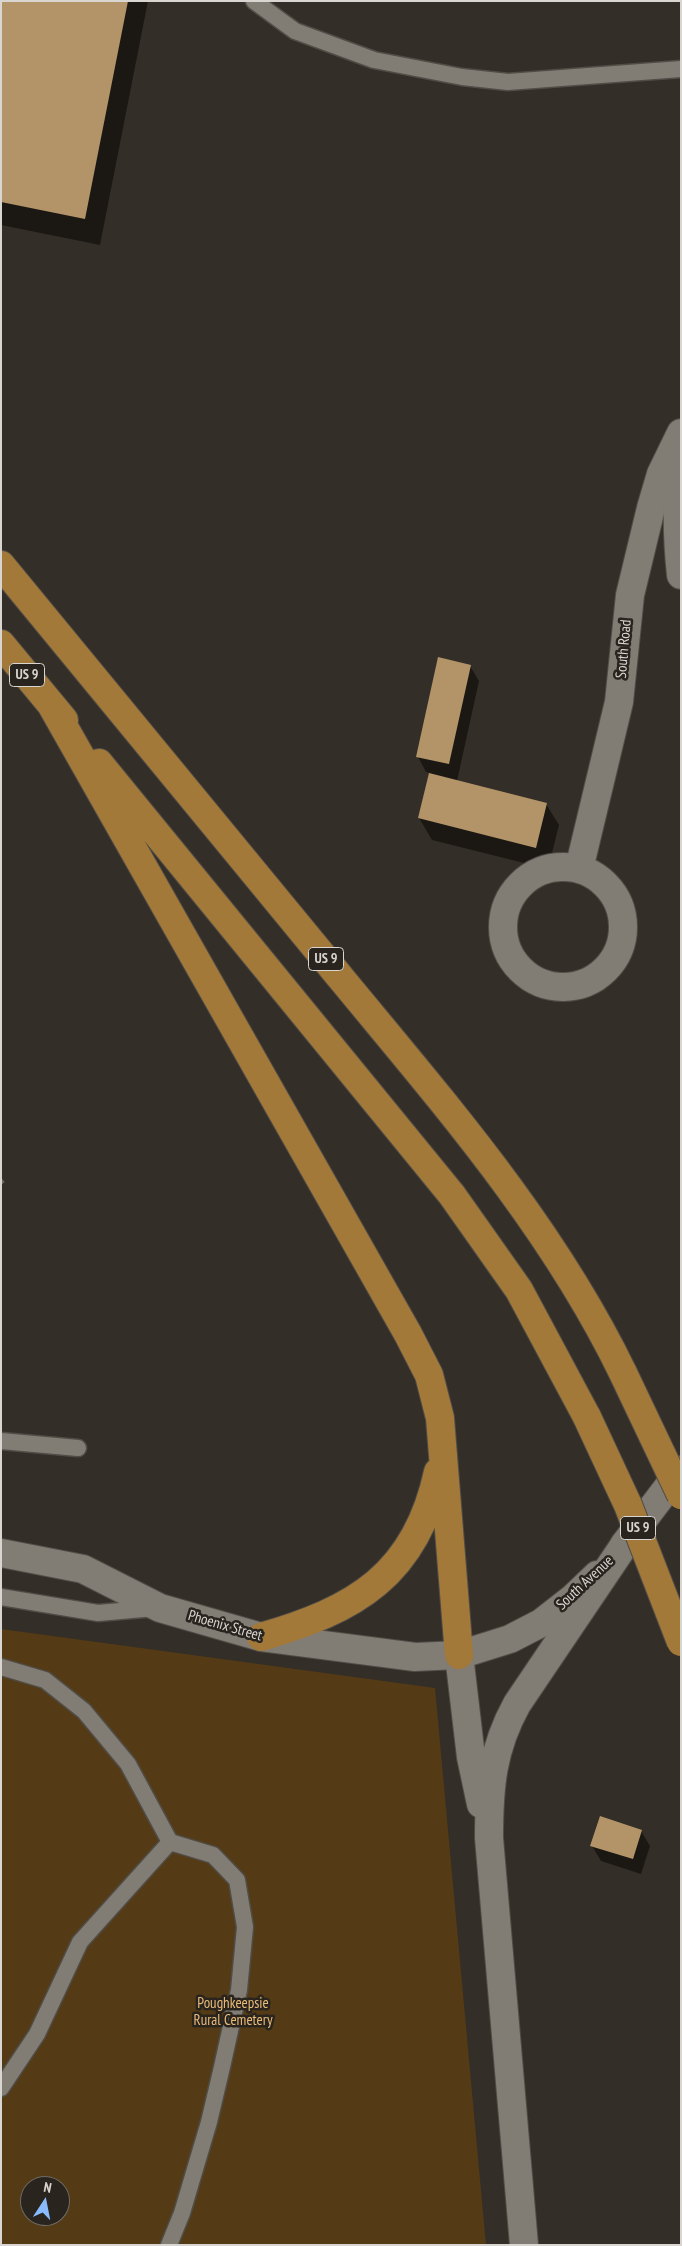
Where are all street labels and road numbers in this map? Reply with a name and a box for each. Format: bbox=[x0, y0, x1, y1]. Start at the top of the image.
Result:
street label: South Road bbox=[612, 619, 636, 679]
road number: US 9 bbox=[10, 664, 44, 686]
road number: US 9 bbox=[308, 948, 344, 971]
road number: US 9 bbox=[620, 1516, 656, 1540]
street label: South Avenue bbox=[553, 1552, 617, 1614]
street label: Phoenix Street bbox=[186, 1607, 264, 1645]

